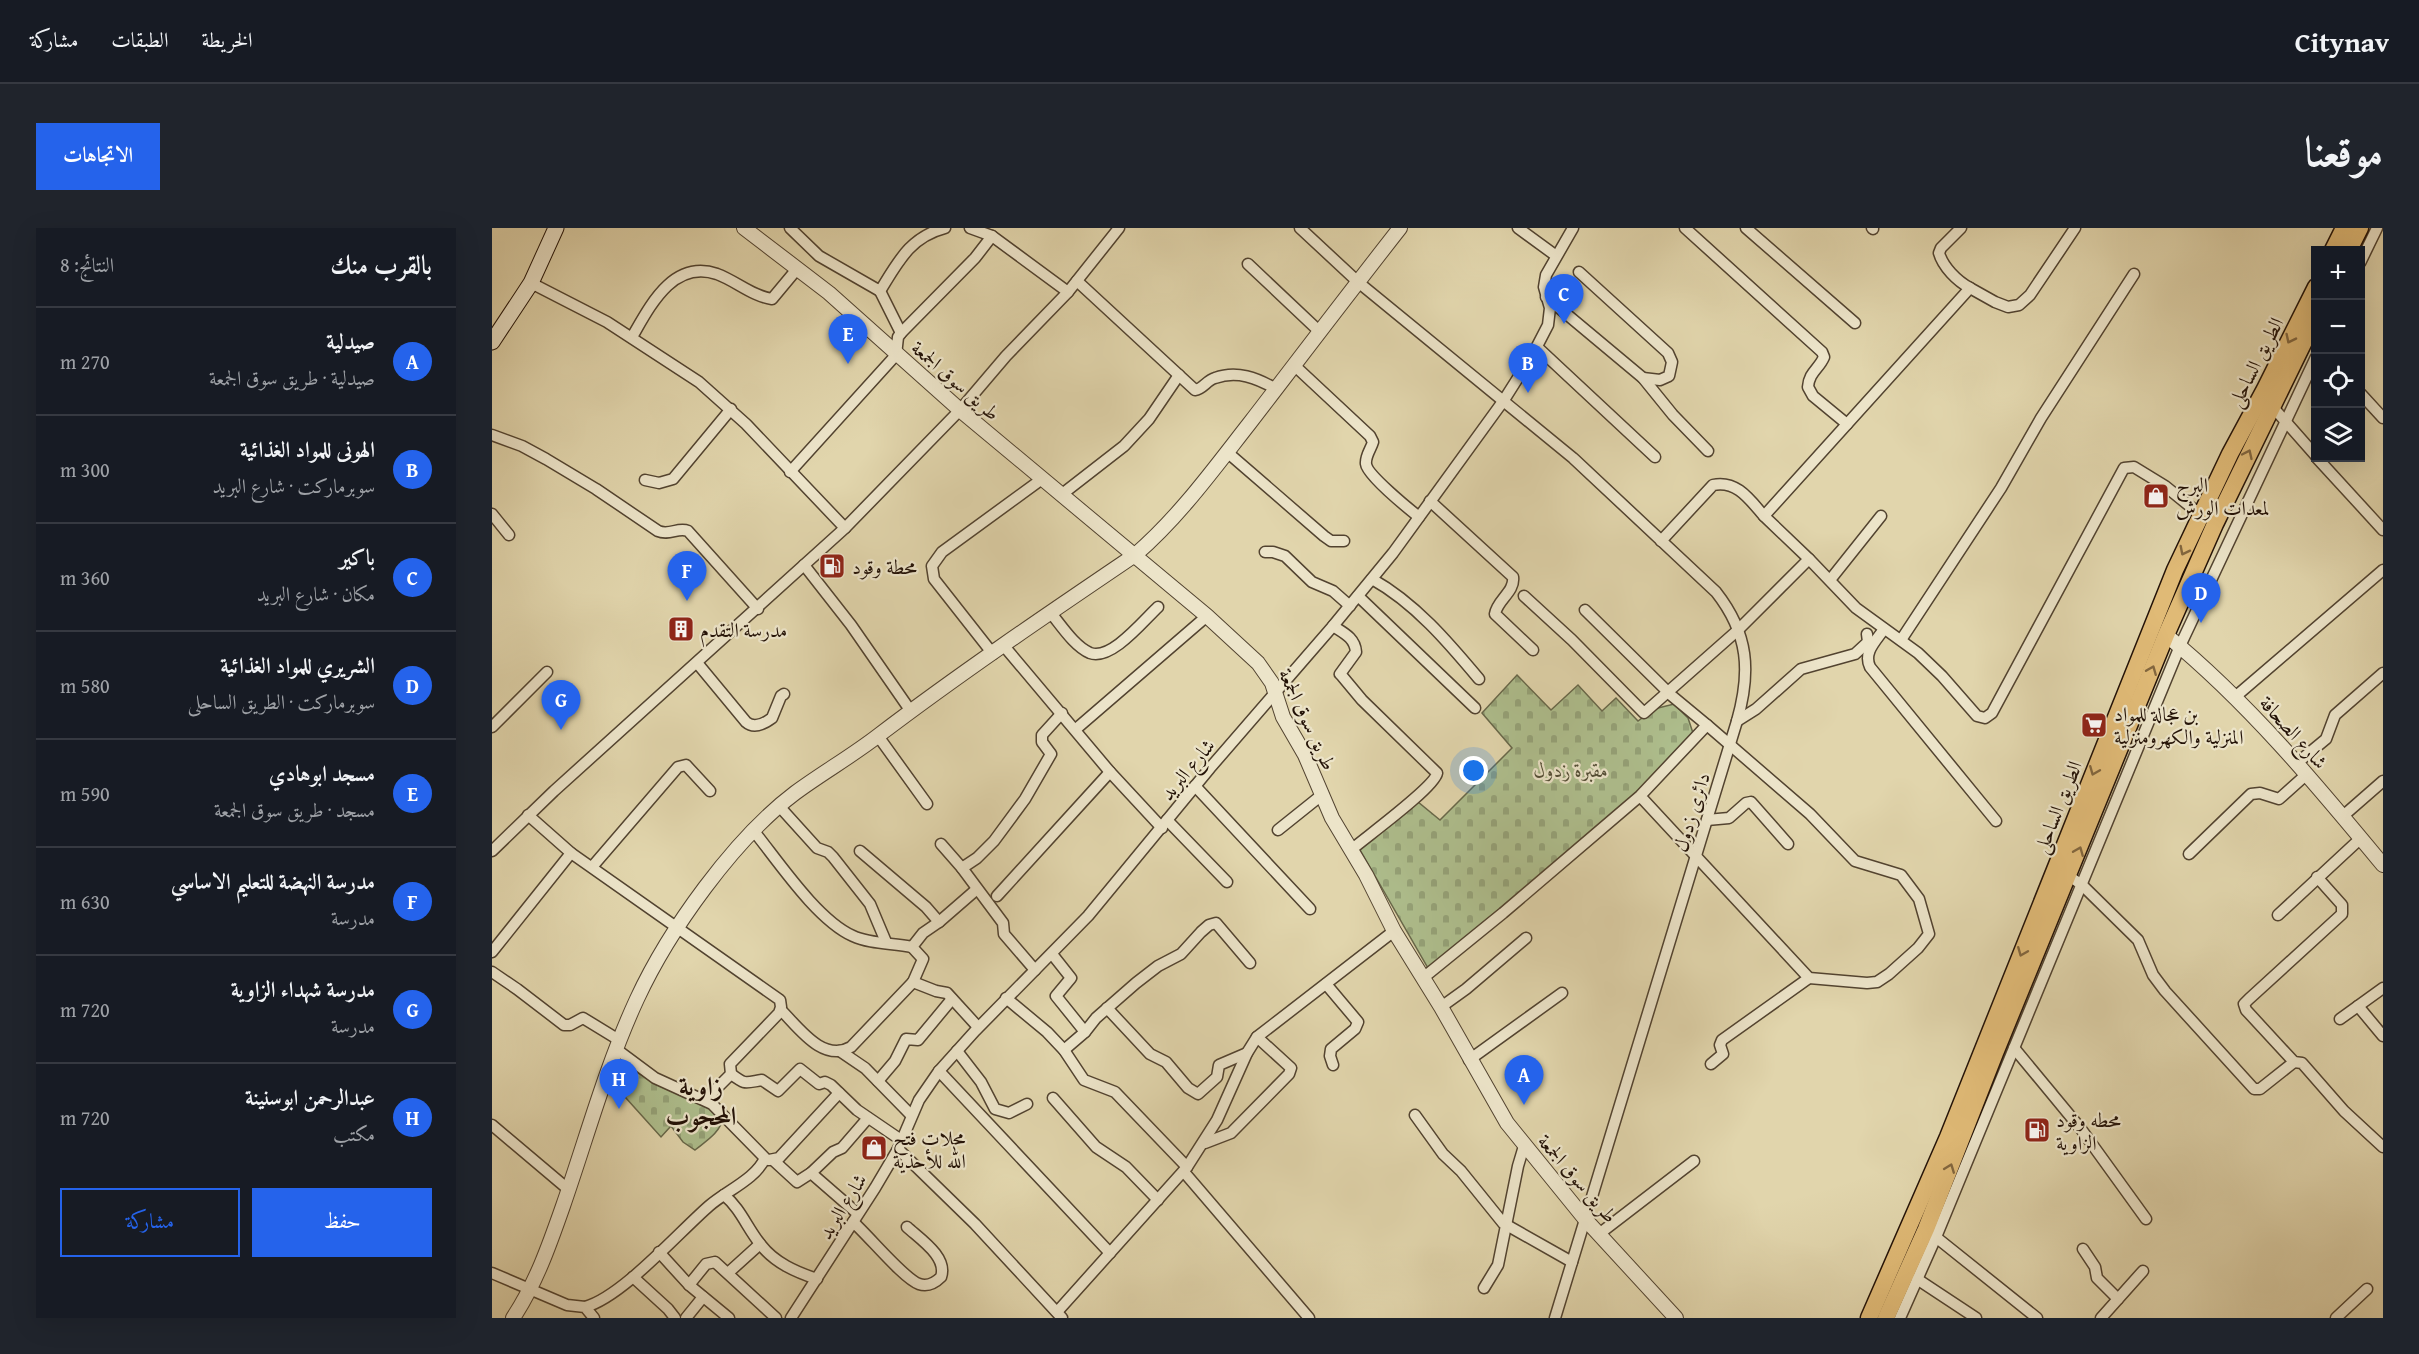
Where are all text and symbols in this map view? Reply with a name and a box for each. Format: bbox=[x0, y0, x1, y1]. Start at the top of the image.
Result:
text: Citynav bbox=[2295, 21, 2389, 62]
text: مشاركة bbox=[30, 24, 78, 55]
text: الطبقات bbox=[111, 24, 168, 55]
text: الخريطة bbox=[201, 24, 253, 55]
text: موقعنا bbox=[2305, 120, 2383, 181]
button: الاتجاهات bbox=[36, 123, 160, 190]
text: بالقرب منك bbox=[330, 245, 432, 284]
map controls bbox=[2311, 246, 2365, 462]
button: + bbox=[2311, 246, 2365, 300]
text: النتائج: 8 bbox=[60, 250, 114, 279]
pin: C bbox=[1544, 274, 1584, 324]
button: − bbox=[2311, 300, 2365, 354]
street label: الطريق الساحلى bbox=[2220, 312, 2291, 413]
pin: E bbox=[828, 314, 868, 364]
text: صيدلية bbox=[326, 325, 375, 357]
street label: طريق سوق الجمعة bbox=[905, 333, 1007, 427]
one-way arrow bbox=[2285, 333, 2297, 344]
pin: B bbox=[1508, 344, 1548, 393]
text: 270 m bbox=[60, 347, 110, 376]
text: A bbox=[406, 347, 419, 376]
button: locate bbox=[2311, 354, 2365, 408]
text: صيدلية · طريق سوق الجمعة bbox=[209, 363, 375, 392]
button: layers bbox=[2311, 408, 2365, 462]
text: الهونى للمواد الغذائية bbox=[240, 433, 375, 465]
one-way arrow bbox=[2241, 449, 2253, 460]
text: 300 m bbox=[60, 455, 110, 484]
text: B bbox=[406, 455, 419, 484]
place label: البرج لمعدات الورش bbox=[2176, 470, 2270, 522]
text: سوبرماركت · شارع البريد bbox=[213, 471, 375, 500]
shop icon: البرج لمعدات الورش bbox=[2141, 481, 2171, 511]
text: باكير bbox=[339, 541, 375, 573]
one-way arrow bbox=[2180, 545, 2191, 556]
fuel station icon: محطة وقود bbox=[817, 551, 847, 581]
pin: F bbox=[668, 552, 706, 601]
place label: محطة وقود bbox=[852, 552, 917, 581]
text: 360 m bbox=[60, 563, 110, 592]
text: C bbox=[407, 563, 418, 592]
pin: D bbox=[2182, 574, 2220, 623]
text: مكان · شارع البريد bbox=[257, 579, 375, 608]
building icon: مدرسة التقدم bbox=[666, 614, 696, 644]
place label: مدرسة التقدم bbox=[700, 615, 787, 648]
text: الشريري للمواد الغذائية bbox=[220, 649, 375, 681]
street label: طريق سوق الجمعة bbox=[1272, 663, 1344, 775]
one-way arrow bbox=[2145, 665, 2157, 676]
text: 580 m bbox=[60, 671, 110, 700]
text: D bbox=[406, 671, 419, 700]
pin: G bbox=[542, 680, 580, 730]
text: سوبرماركت · الطريق الساحلى bbox=[188, 687, 375, 716]
street label: شارع الصحافة bbox=[2250, 689, 2335, 778]
place label: بن عجالة للمواد المنزلية والكهرومنزلية bbox=[2114, 699, 2244, 751]
supermarket icon: بن عجالة للمواد المنزلية والكهرومنزلية bbox=[2079, 710, 2109, 740]
street label: شارع البريد bbox=[1153, 732, 1225, 809]
park label: مقبرة زدول bbox=[1534, 755, 1608, 784]
your location bbox=[1459, 756, 1488, 785]
street label: الطريق الساحلى bbox=[2025, 756, 2090, 858]
text: مسجد ابوهادي bbox=[269, 757, 375, 789]
one-way arrow bbox=[2089, 765, 2102, 775]
street label: دائرى زدول bbox=[1665, 769, 1717, 855]
text: 590 m bbox=[60, 779, 110, 808]
text: E bbox=[407, 779, 418, 808]
text: مسجد · طريق سوق الجمعة bbox=[214, 795, 375, 824]
one-way arrow bbox=[2072, 846, 2084, 857]
text: مدرسة النهضة للتعليم الاساسي bbox=[171, 865, 375, 897]
text: 630 m bbox=[60, 887, 110, 916]
text: F bbox=[407, 887, 418, 916]
text: مدرسة bbox=[331, 903, 375, 932]
one-way arrow bbox=[2017, 945, 2029, 956]
text: مدرسة شهداء الزاوية bbox=[231, 973, 375, 1005]
text: 720 m bbox=[60, 995, 110, 1024]
text: G bbox=[406, 995, 419, 1024]
text: مدرسة bbox=[331, 1011, 375, 1040]
pin: A bbox=[1504, 1056, 1544, 1105]
pin: H bbox=[600, 1060, 638, 1109]
district label: زاوية المحجوب bbox=[665, 1066, 737, 1135]
text: عبدالرحمن ابوسنينة bbox=[245, 1081, 375, 1113]
text: 720 m bbox=[60, 1103, 110, 1132]
text: H bbox=[406, 1103, 419, 1132]
place label: محطه وقود الزاوية bbox=[2056, 1105, 2121, 1157]
fuel station icon: محطه وقود الزاوية bbox=[2022, 1115, 2052, 1145]
text: مكتب bbox=[333, 1119, 375, 1148]
place label: محلات فتح الله للأحذية bbox=[893, 1123, 966, 1175]
street label: طريق سوق الجمعة bbox=[1531, 1127, 1625, 1229]
shop icon: محلات فتح الله للأحذية bbox=[859, 1133, 889, 1163]
one-way arrow bbox=[1943, 1163, 1956, 1173]
street label: شارع البريد bbox=[810, 1168, 877, 1247]
button: مشاركة bbox=[60, 1188, 240, 1257]
button: حفظ bbox=[252, 1188, 432, 1257]

